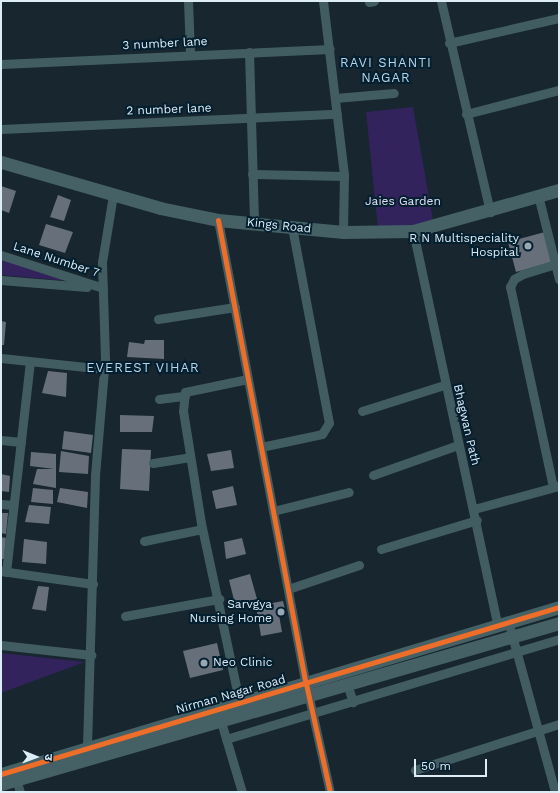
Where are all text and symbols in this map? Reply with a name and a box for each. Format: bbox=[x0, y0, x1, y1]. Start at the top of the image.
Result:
street label: 3 number lane bbox=[122, 35, 208, 53]
district label: RAVI SHANTI NAGAR bbox=[340, 56, 432, 87]
street label: 2 number lane bbox=[126, 101, 212, 119]
park label: Jaies Garden bbox=[365, 195, 441, 209]
street label: Kings Road bbox=[246, 215, 312, 237]
place label: R N Multispeciality Hospital bbox=[409, 232, 519, 260]
street label: Lane Number 7 bbox=[11, 239, 101, 281]
marker: R N Multispeciality Hospital bbox=[522, 240, 534, 252]
district label: EVEREST VIHAR bbox=[86, 360, 200, 376]
street label: Bhagwan Path bbox=[450, 383, 482, 467]
place label: Sarvgya Nursing Home bbox=[190, 598, 272, 626]
marker: Sarvgya Nursing Home bbox=[275, 606, 287, 618]
place label: Neo Clinic bbox=[213, 656, 272, 670]
marker: Neo Clinic bbox=[198, 657, 210, 669]
street label: Nirman Nagar Road bbox=[174, 672, 288, 718]
north arrow bbox=[16, 737, 56, 777]
scale bar bbox=[416, 751, 489, 777]
text: उ bbox=[42, 754, 55, 761]
text: 50 m bbox=[421, 759, 451, 773]

